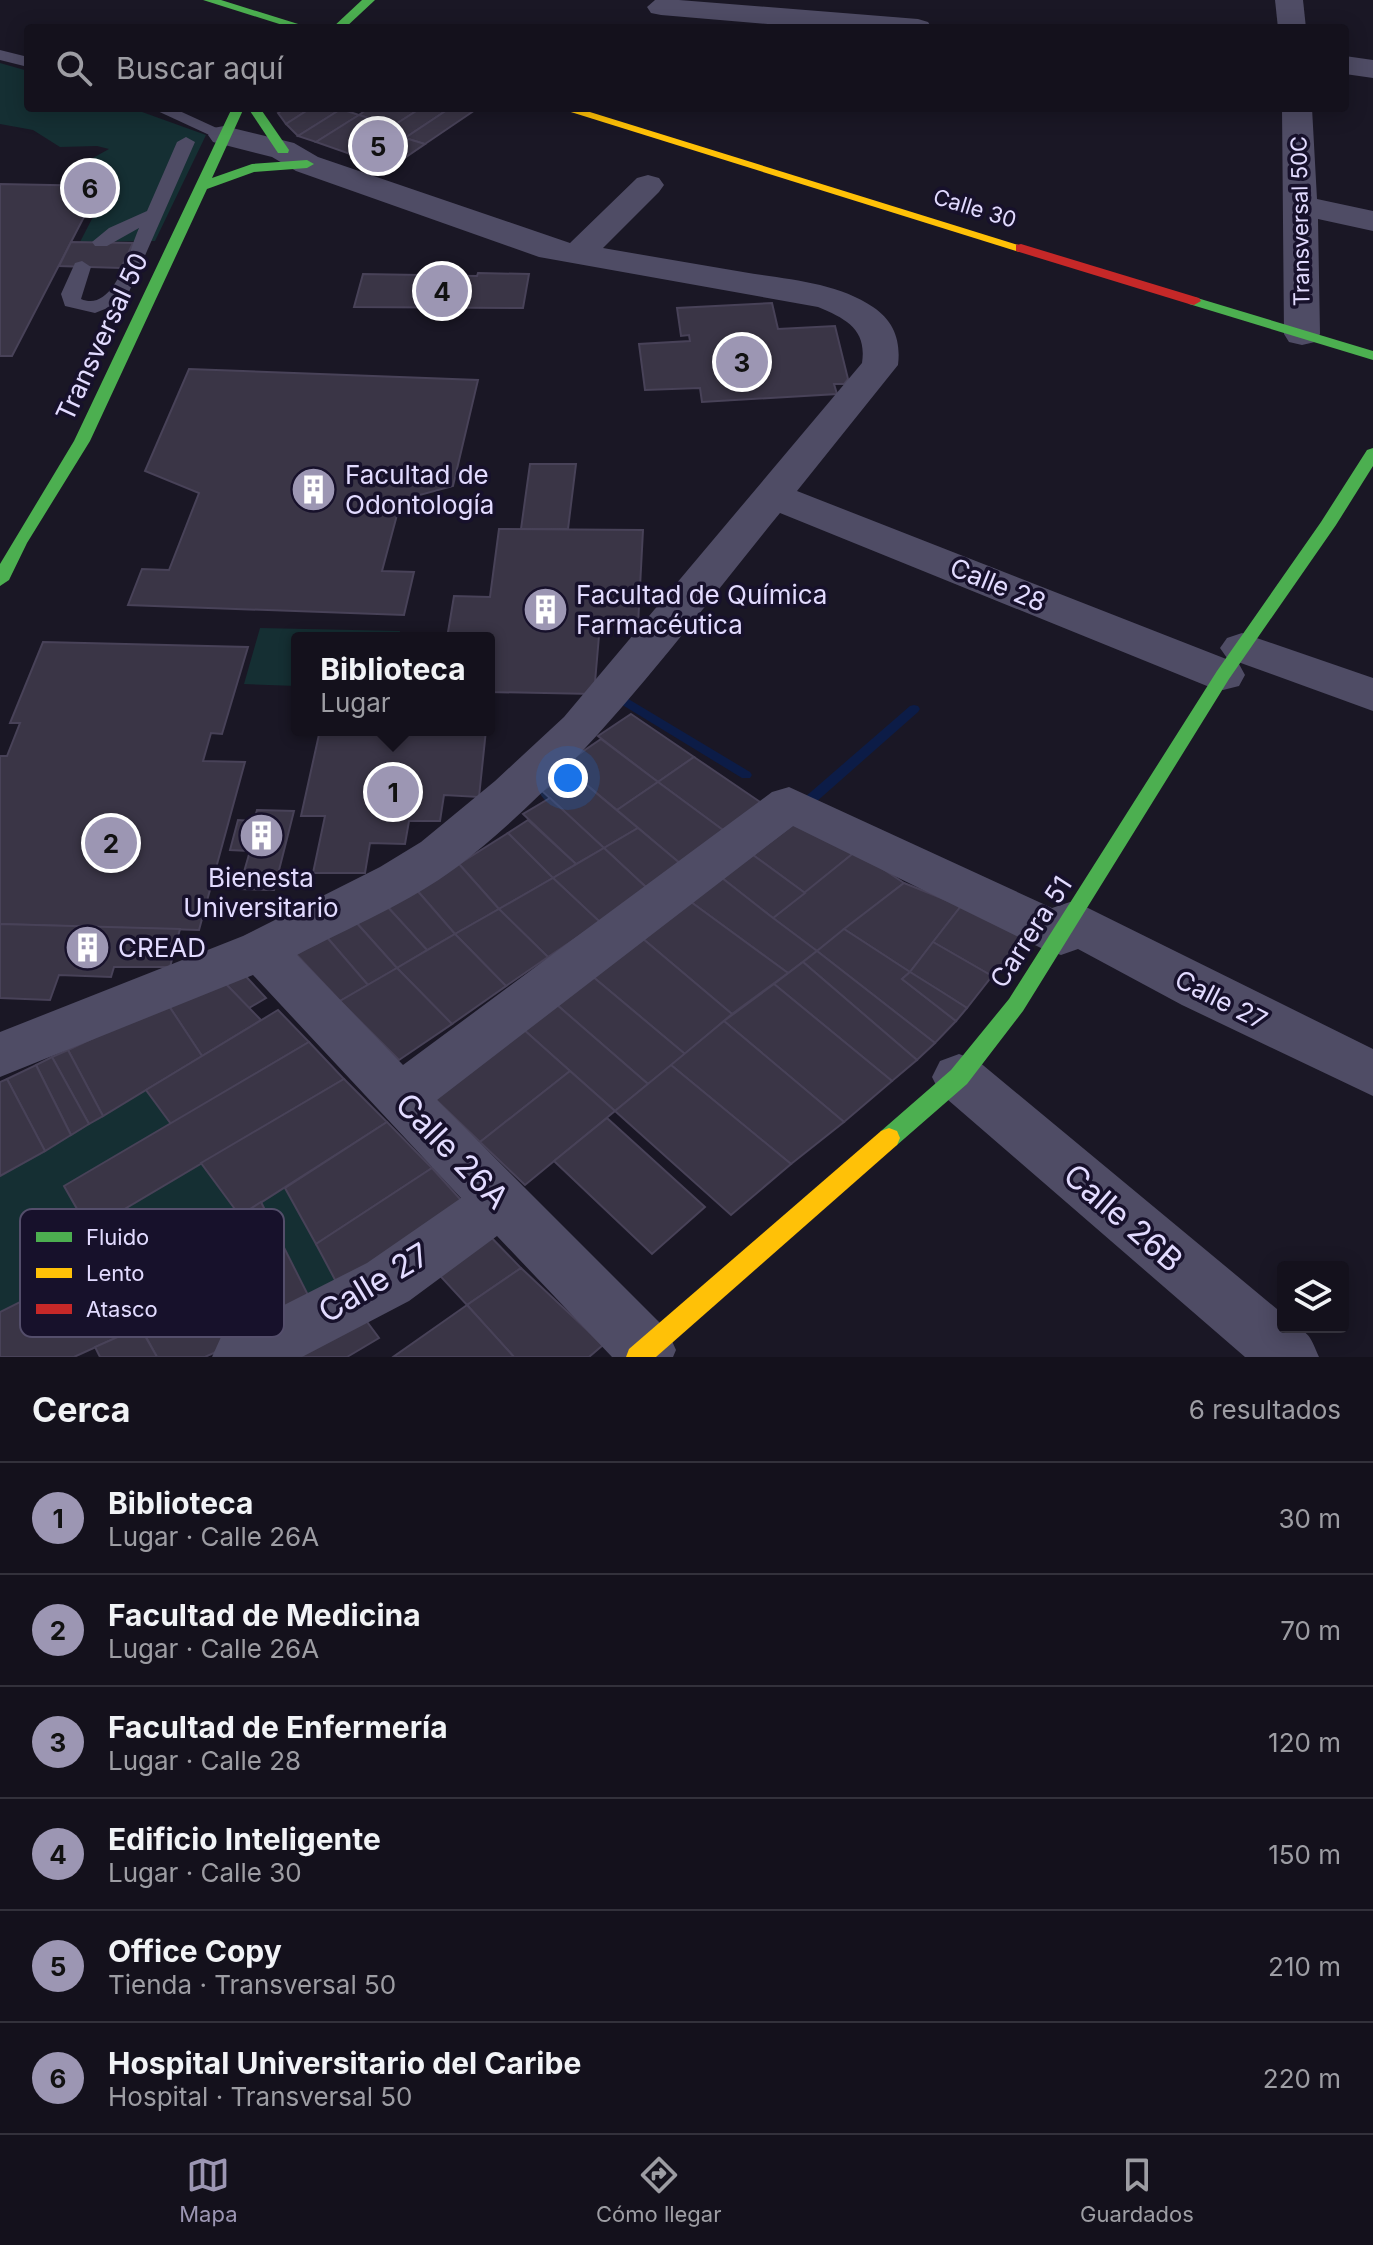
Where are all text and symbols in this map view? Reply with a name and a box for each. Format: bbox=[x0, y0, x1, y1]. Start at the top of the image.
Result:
search box bbox=[24, 24, 1349, 112]
icon: search bbox=[52, 46, 96, 90]
text: Buscar aquí bbox=[116, 50, 283, 86]
pin: 5 bbox=[352, 116, 404, 176]
street label: Transversal 50C bbox=[1286, 136, 1314, 306]
pin: 6 bbox=[64, 158, 116, 218]
street label: Calle 30 bbox=[930, 183, 1020, 233]
street label: Transversal 50 bbox=[49, 248, 154, 426]
pin: 4 bbox=[416, 261, 468, 321]
pin: 3 bbox=[716, 332, 768, 392]
place label: Facultad de Odontología bbox=[345, 459, 494, 520]
building icon: Facultad de Odontología bbox=[290, 466, 338, 514]
street label: Calle 28 bbox=[946, 551, 1051, 618]
place label: Facultad de Química Farmacéutica bbox=[576, 579, 827, 640]
building icon: Facultad de Química Farmacéutica bbox=[521, 586, 569, 634]
popup bbox=[291, 632, 495, 736]
text: Biblioteca bbox=[320, 651, 466, 687]
text: Lugar bbox=[320, 687, 391, 718]
your location bbox=[548, 758, 588, 798]
pin: 1 bbox=[367, 762, 419, 822]
building icon: Bienesta Universitario bbox=[237, 811, 285, 859]
pin: 2 bbox=[85, 813, 137, 873]
place label: Bienesta Universitario bbox=[183, 862, 339, 923]
street label: Carrera 51 bbox=[983, 870, 1078, 993]
building icon: CREAD bbox=[63, 924, 111, 972]
place label: CREAD bbox=[118, 932, 206, 963]
street label: Calle 27 bbox=[1170, 963, 1272, 1036]
street label: Calle 26A bbox=[388, 1085, 517, 1217]
street label: Calle 26B bbox=[1056, 1155, 1191, 1280]
legend bbox=[20, 1209, 284, 1337]
text: Fluido bbox=[86, 1224, 149, 1250]
street label: Calle 27 bbox=[311, 1234, 436, 1331]
text: Lento bbox=[86, 1260, 144, 1286]
map controls bbox=[1277, 1261, 1349, 1333]
button: layers bbox=[1277, 1261, 1349, 1333]
text: Atasco bbox=[86, 1296, 158, 1322]
text: Cerca bbox=[32, 1389, 131, 1430]
text: 6 resultados bbox=[1189, 1394, 1341, 1425]
text: Biblioteca bbox=[108, 1485, 253, 1521]
text: 1 bbox=[52, 1503, 64, 1534]
text: 30 m bbox=[1278, 1503, 1341, 1534]
text: Lugar · Calle 26A bbox=[108, 1521, 319, 1552]
text: Facultad de Medicina bbox=[108, 1597, 421, 1633]
text: 2 bbox=[50, 1615, 66, 1646]
text: 70 m bbox=[1280, 1615, 1341, 1646]
text: Lugar · Calle 26A bbox=[108, 1633, 319, 1664]
text: Facultad de Enfermería bbox=[108, 1709, 448, 1745]
text: 3 bbox=[50, 1727, 66, 1758]
text: 120 m bbox=[1268, 1727, 1341, 1758]
text: Lugar · Calle 28 bbox=[108, 1745, 301, 1776]
text: Edificio Inteligente bbox=[108, 1821, 381, 1857]
text: 4 bbox=[49, 1839, 67, 1870]
text: 150 m bbox=[1268, 1839, 1341, 1870]
text: Lugar · Calle 30 bbox=[108, 1857, 302, 1888]
text: Office Copy bbox=[108, 1933, 282, 1969]
text: 5 bbox=[50, 1951, 66, 1982]
text: 210 m bbox=[1268, 1951, 1341, 1982]
text: Tienda · Transversal 50 bbox=[108, 1969, 396, 2000]
text: Hospital Universitario del Caribe bbox=[108, 2045, 581, 2081]
text: 6 bbox=[50, 2063, 66, 2094]
text: 220 m bbox=[1263, 2063, 1341, 2094]
text: Hospital · Transversal 50 bbox=[108, 2081, 412, 2112]
tab: Mapa bbox=[179, 2153, 238, 2227]
tab: Cómo llegar bbox=[596, 2153, 722, 2227]
tab: Guardados bbox=[1080, 2153, 1194, 2227]

